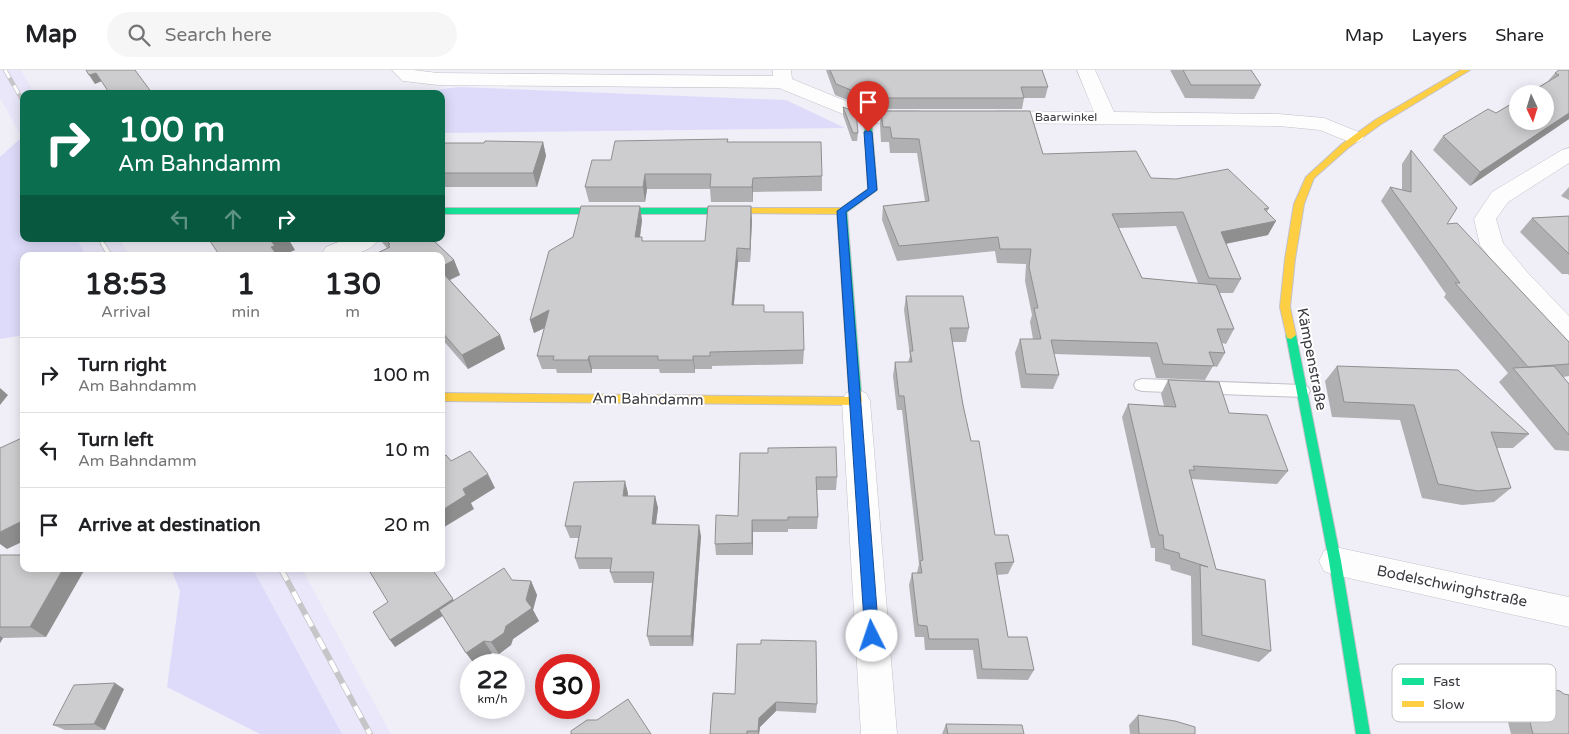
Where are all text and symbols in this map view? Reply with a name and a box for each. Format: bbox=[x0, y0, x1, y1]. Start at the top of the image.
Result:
search box bbox=[107, 12, 457, 57]
text: Map bbox=[25, 20, 77, 49]
icon: search bbox=[125, 21, 153, 49]
text: Search here bbox=[165, 24, 272, 46]
text: Map bbox=[1345, 24, 1384, 46]
text: Layers bbox=[1412, 24, 1467, 46]
text: Share bbox=[1495, 24, 1544, 46]
pin bbox=[847, 81, 889, 132]
north arrow bbox=[1509, 85, 1554, 130]
map controls bbox=[1509, 85, 1554, 130]
icon: arrive bbox=[854, 88, 882, 116]
text: 100 m bbox=[118, 109, 225, 151]
icon: right bbox=[35, 110, 100, 175]
street label: Baarwinkel bbox=[1035, 110, 1097, 124]
text: Am Bahndamm bbox=[118, 151, 281, 177]
icon: left bbox=[166, 205, 194, 233]
icon: ahead bbox=[219, 205, 247, 233]
icon: right bbox=[272, 205, 300, 233]
text: 18:53 bbox=[84, 266, 167, 303]
text: 1 bbox=[236, 266, 255, 303]
text: 130 bbox=[324, 266, 381, 303]
text: Arrival bbox=[101, 302, 151, 322]
text: min bbox=[232, 302, 260, 322]
text: m bbox=[345, 302, 360, 322]
street label: Kämpenstraße bbox=[1293, 306, 1331, 412]
text: Turn right bbox=[78, 354, 166, 376]
icon: right bbox=[35, 361, 63, 389]
text: 100 m bbox=[372, 364, 430, 386]
text: Am Bahndamm bbox=[78, 376, 197, 396]
street label: Am Bahndamm bbox=[592, 389, 704, 409]
text: Turn left bbox=[78, 429, 154, 451]
icon: left bbox=[35, 436, 63, 464]
text: 10 m bbox=[384, 439, 430, 461]
text: Am Bahndamm bbox=[78, 451, 197, 471]
icon: arrive bbox=[35, 511, 63, 539]
text: Arrive at destination bbox=[78, 514, 261, 536]
text: 20 m bbox=[384, 514, 430, 536]
street label: Bodelschwinghstraße bbox=[1375, 561, 1529, 611]
position arrow bbox=[845, 609, 897, 661]
speed limit sign: 30 bbox=[535, 654, 600, 719]
legend bbox=[1392, 664, 1556, 722]
text: 22 bbox=[477, 665, 508, 695]
text: Fast bbox=[1433, 673, 1461, 690]
text: km/h bbox=[477, 692, 508, 706]
text: Slow bbox=[1433, 696, 1465, 713]

